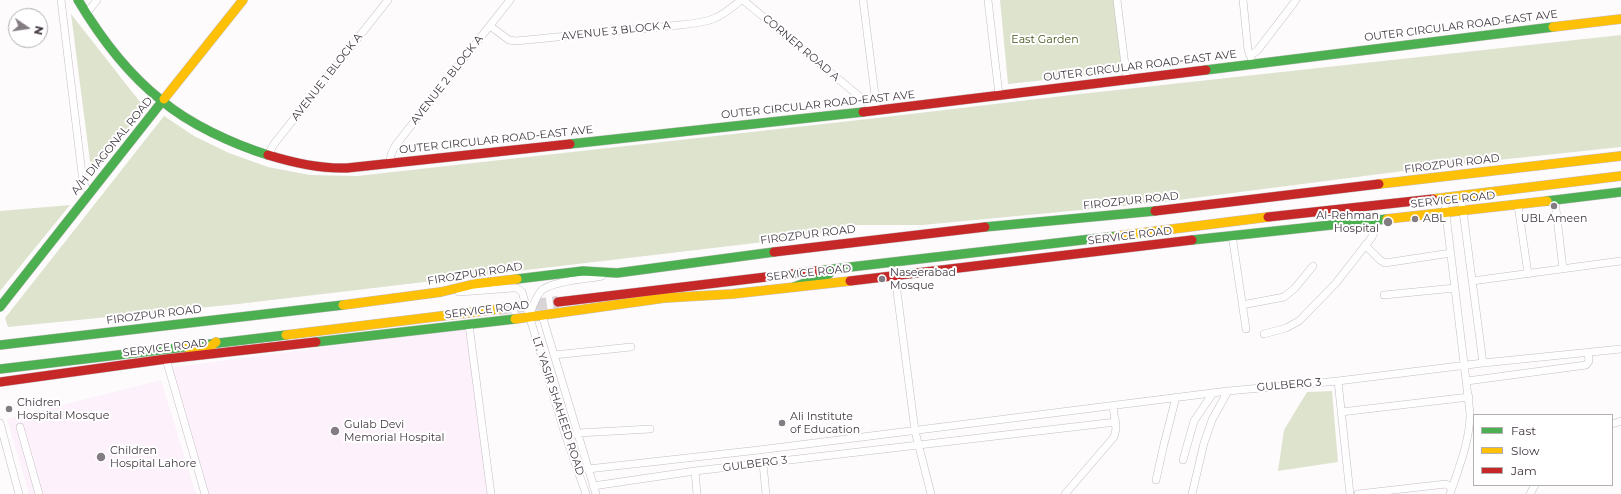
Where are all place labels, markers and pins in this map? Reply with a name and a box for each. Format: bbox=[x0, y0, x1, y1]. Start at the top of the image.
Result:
marker: UBL Ameen bbox=[1549, 201, 1559, 211]
place label: Al-Rehman Hospital bbox=[1316, 209, 1379, 235]
place label: ABL bbox=[1423, 212, 1446, 226]
place label: UBL Ameen bbox=[1521, 212, 1587, 226]
marker: ABL bbox=[1410, 214, 1420, 224]
marker: Al-Rehman Hospital bbox=[1382, 216, 1394, 228]
place label: Naseerabad Mosque bbox=[890, 266, 956, 292]
marker: Naseerabad Mosque bbox=[877, 274, 887, 284]
place label: Chidren Hospital Mosque bbox=[17, 396, 109, 422]
marker: Chidren Hospital Mosque bbox=[4, 404, 14, 414]
place label: Ali Institute of Education bbox=[790, 410, 860, 436]
place label: Gulab Devi Memorial Hospital bbox=[344, 418, 445, 444]
marker: Ali Institute of Education bbox=[777, 418, 787, 428]
marker: Gulab Devi Memorial Hospital bbox=[329, 425, 341, 437]
place label: Children Hospital Lahore bbox=[110, 444, 196, 470]
marker: Children Hospital Lahore bbox=[95, 451, 107, 463]

